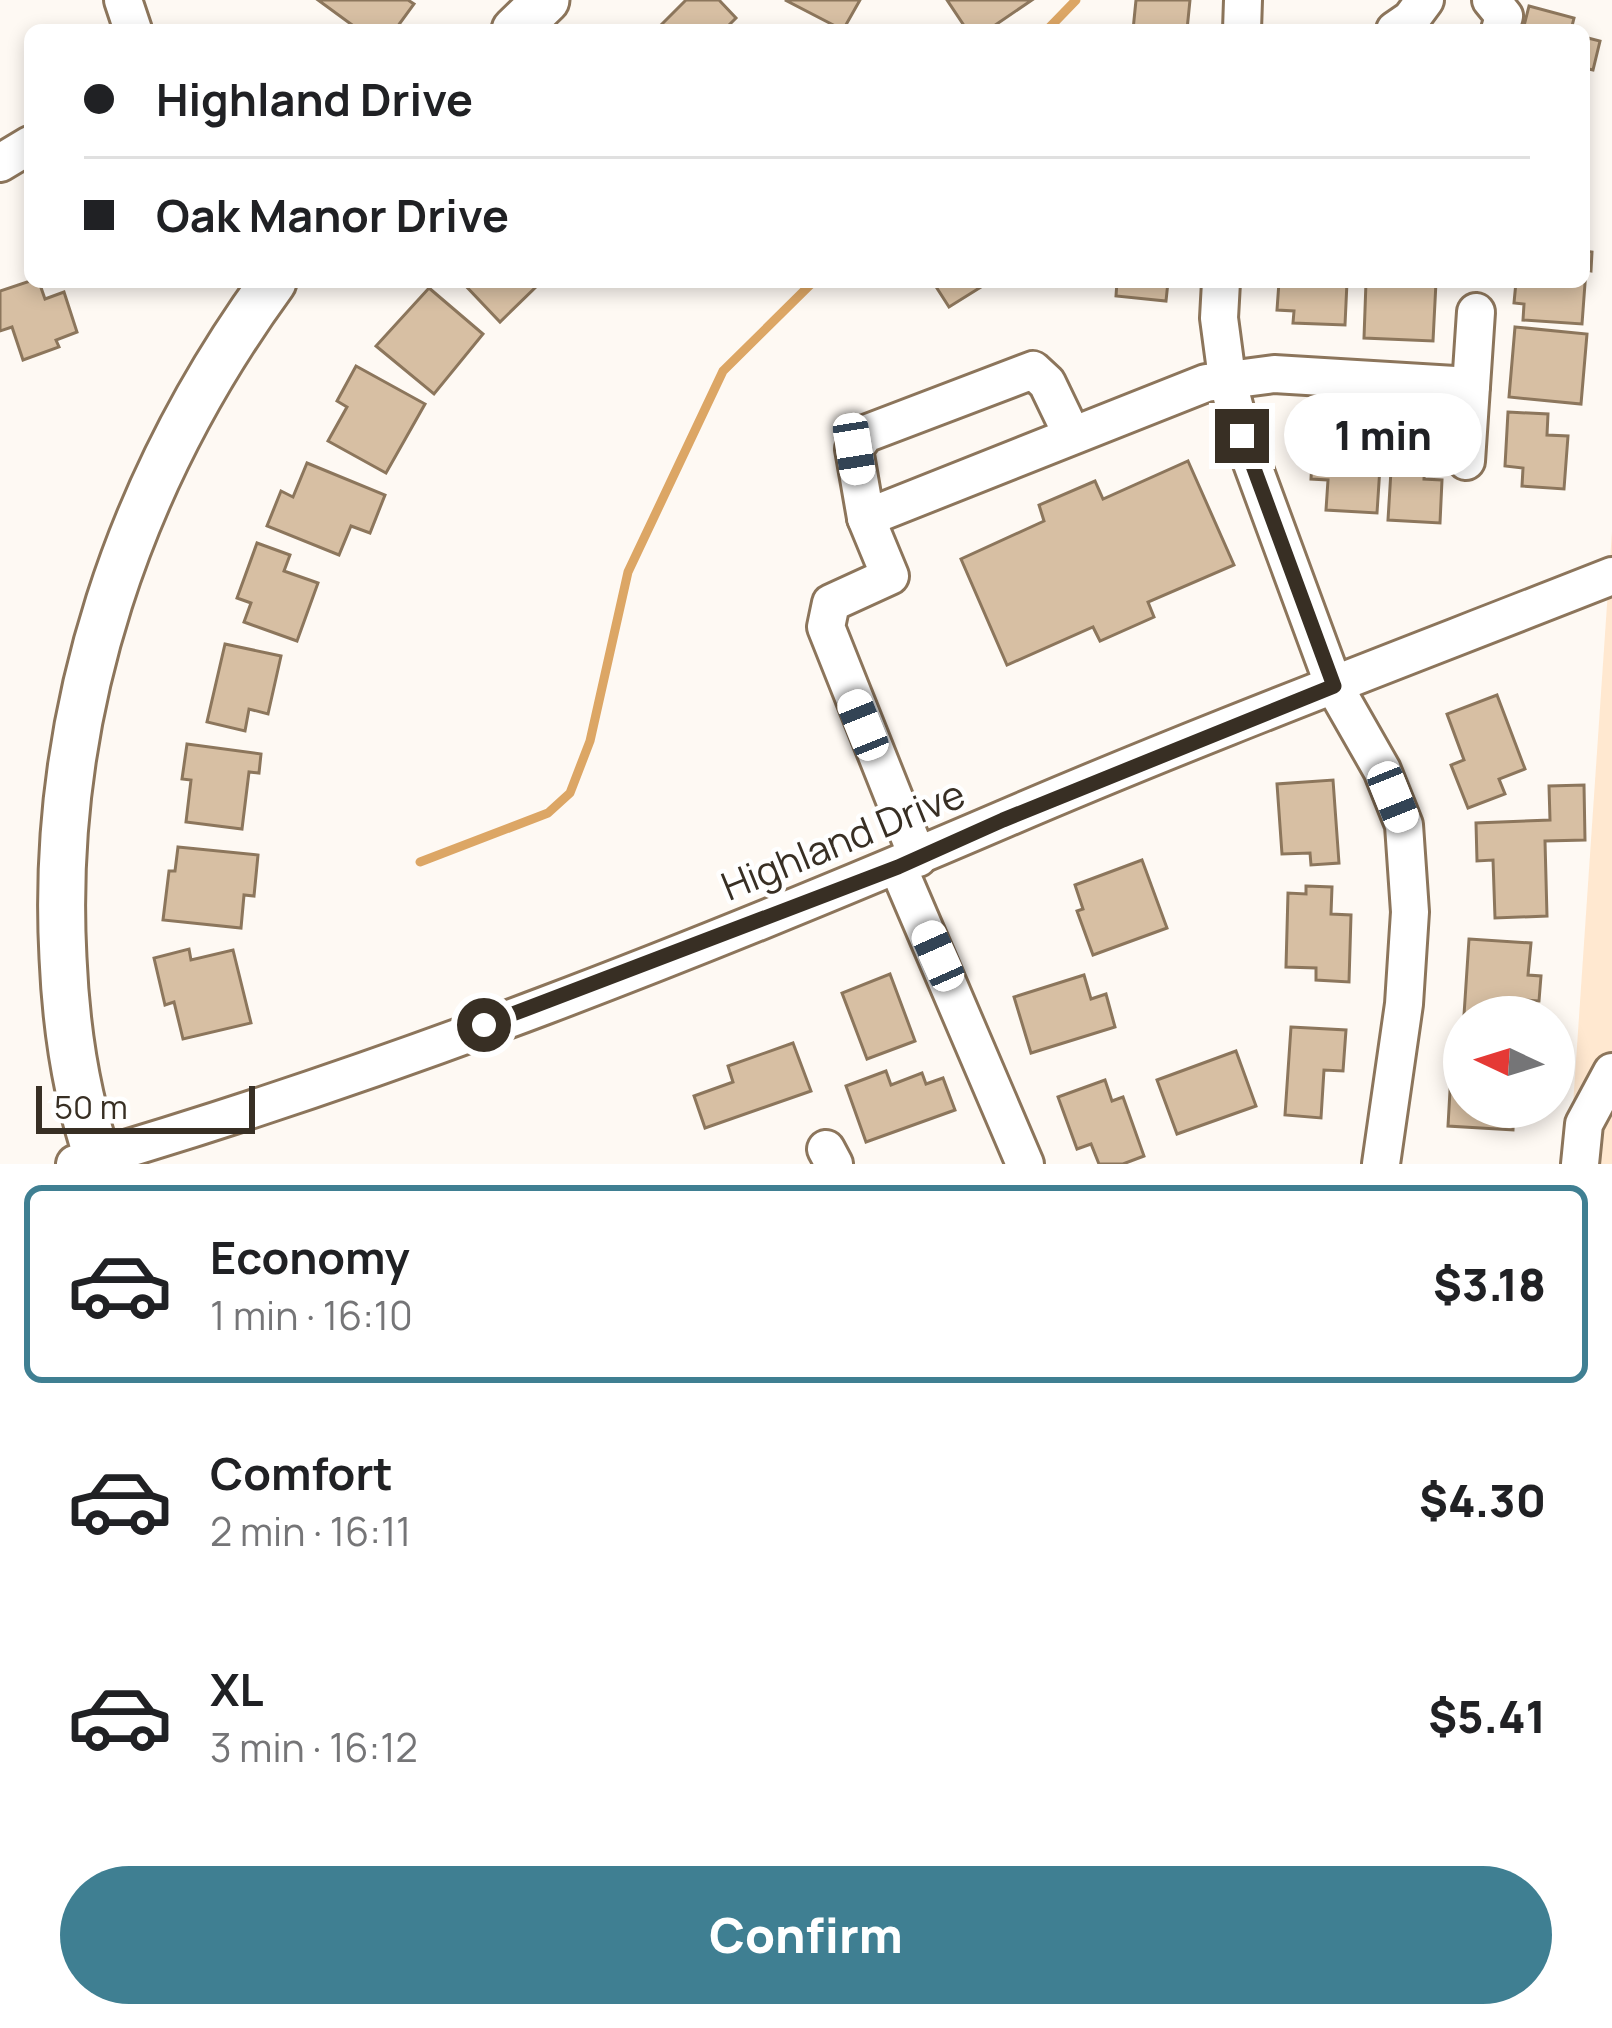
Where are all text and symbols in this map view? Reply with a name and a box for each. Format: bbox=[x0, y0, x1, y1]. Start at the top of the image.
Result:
text: Highland Drive bbox=[156, 68, 473, 130]
text: Oak Manor Drive bbox=[156, 184, 509, 246]
callout: 1 min bbox=[1284, 394, 1482, 478]
text: 1 min bbox=[1334, 408, 1432, 462]
route end bbox=[1215, 409, 1269, 463]
car bbox=[831, 411, 877, 487]
car bbox=[833, 685, 893, 765]
car bbox=[1363, 757, 1423, 837]
street label: Highland Drive bbox=[713, 766, 972, 912]
car bbox=[907, 916, 969, 996]
north arrow bbox=[1443, 996, 1575, 1128]
map controls bbox=[1443, 996, 1575, 1128]
route start bbox=[457, 998, 511, 1052]
scale bar bbox=[36, 1080, 255, 1133]
text: 50 m bbox=[54, 1084, 128, 1129]
text: Economy bbox=[210, 1226, 410, 1288]
icon: car bbox=[66, 1230, 174, 1338]
text: $3.18 bbox=[1433, 1253, 1546, 1315]
text: 1 min · 16:10 bbox=[210, 1288, 413, 1342]
text: Comfort bbox=[210, 1442, 393, 1504]
icon: car bbox=[66, 1446, 174, 1554]
text: $4.30 bbox=[1419, 1469, 1546, 1531]
text: 2 min · 16:11 bbox=[210, 1504, 411, 1558]
text: XL bbox=[210, 1658, 264, 1720]
icon: car bbox=[66, 1662, 174, 1770]
text: $5.41 bbox=[1428, 1685, 1546, 1747]
text: 3 min · 16:12 bbox=[210, 1720, 418, 1774]
button: Confirm bbox=[60, 1866, 1552, 2004]

